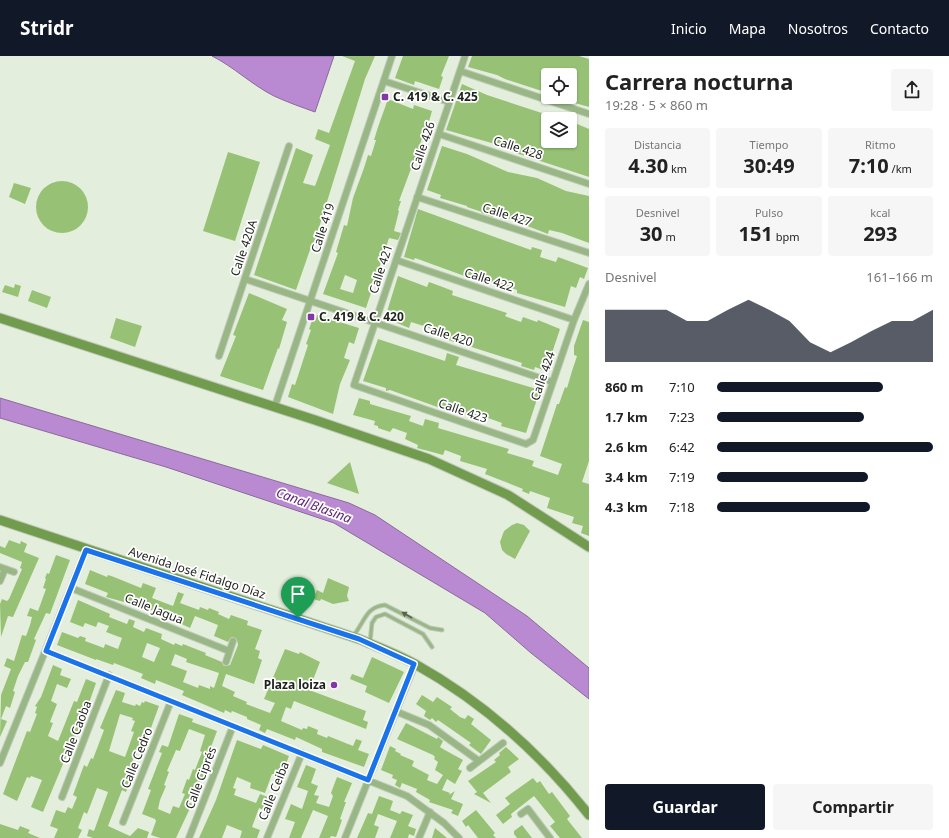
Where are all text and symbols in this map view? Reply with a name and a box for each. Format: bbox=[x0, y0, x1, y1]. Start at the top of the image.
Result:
text: Stridr bbox=[20, 15, 73, 41]
text: Inicio bbox=[671, 19, 707, 38]
text: Mapa bbox=[729, 19, 766, 38]
text: Nosotros bbox=[788, 19, 848, 38]
text: Contacto bbox=[870, 19, 929, 38]
text: Carrera nocturna bbox=[605, 66, 794, 96]
map controls bbox=[541, 68, 577, 148]
button: locate bbox=[541, 68, 577, 104]
button: share bbox=[891, 69, 933, 111]
place label: C. 419 & C. 425 bbox=[393, 88, 478, 105]
marker: C. 419 & C. 425 bbox=[380, 92, 390, 102]
text: 19:28 · 5 × 860 m bbox=[605, 96, 708, 114]
button: layers bbox=[541, 112, 577, 148]
street label: Calle 426 bbox=[406, 119, 439, 173]
street label: Calle 428 bbox=[491, 132, 545, 164]
text: Distancia bbox=[634, 137, 681, 152]
text: Tiempo bbox=[750, 137, 788, 152]
text: Ritmo bbox=[865, 137, 896, 152]
text: 4.30 bbox=[628, 152, 668, 179]
text: 30:49 bbox=[743, 152, 795, 179]
text: 7:10 bbox=[849, 152, 889, 179]
text: km bbox=[668, 161, 687, 176]
text: /km bbox=[889, 161, 912, 176]
street label: Calle 427 bbox=[480, 199, 534, 231]
street label: Calle 419 bbox=[307, 201, 339, 255]
text: Desnivel bbox=[636, 205, 680, 220]
text: Pulso bbox=[755, 205, 783, 220]
text: kcal bbox=[870, 205, 890, 220]
street label: Calle 420A bbox=[226, 217, 261, 278]
text: 30 bbox=[640, 220, 663, 247]
text: 151 bbox=[738, 220, 773, 247]
text: 293 bbox=[863, 220, 897, 247]
text: m bbox=[663, 229, 676, 244]
text: bpm bbox=[773, 229, 800, 244]
street label: Calle 421 bbox=[365, 242, 396, 296]
street label: Calle 422 bbox=[462, 264, 516, 296]
text: Desnivel bbox=[605, 268, 657, 286]
text: 161–166 m bbox=[866, 268, 933, 286]
place label: C. 419 & C. 420 bbox=[319, 308, 404, 325]
marker: C. 419 & C. 420 bbox=[306, 312, 316, 322]
street label: Calle 420 bbox=[421, 319, 475, 351]
street label: Calle 424 bbox=[526, 349, 559, 403]
text: 860 m bbox=[605, 378, 643, 396]
text: 7:10 bbox=[669, 378, 695, 396]
street label: Calle 423 bbox=[436, 394, 490, 427]
text: 1.7 km bbox=[605, 408, 648, 426]
text: 7:23 bbox=[669, 408, 695, 426]
text: 2.6 km bbox=[605, 438, 648, 456]
text: 6:42 bbox=[669, 438, 695, 456]
text: 3.4 km bbox=[605, 468, 648, 486]
text: 7:19 bbox=[669, 468, 695, 486]
water label: Canal Blasina bbox=[274, 483, 355, 527]
text: 4.3 km bbox=[605, 498, 648, 516]
text: 7:18 bbox=[669, 498, 695, 516]
street label: Avenida José Fidalgo Díaz bbox=[127, 542, 268, 603]
pin bbox=[281, 577, 315, 618]
icon: arrive bbox=[287, 583, 309, 605]
street label: Calle Jagua bbox=[122, 589, 186, 628]
one-way arrow bbox=[401, 612, 412, 619]
place label: Plaza loiza bbox=[264, 676, 326, 693]
marker: Plaza loiza bbox=[329, 680, 339, 690]
street label: Calle Caoba bbox=[56, 698, 95, 766]
street label: Calle Cedro bbox=[117, 725, 156, 791]
street label: Calle Ciprés bbox=[181, 744, 220, 812]
street label: Calle Ceiba bbox=[254, 759, 293, 823]
button: Guardar bbox=[605, 784, 765, 830]
button: Compartir bbox=[773, 784, 933, 830]

